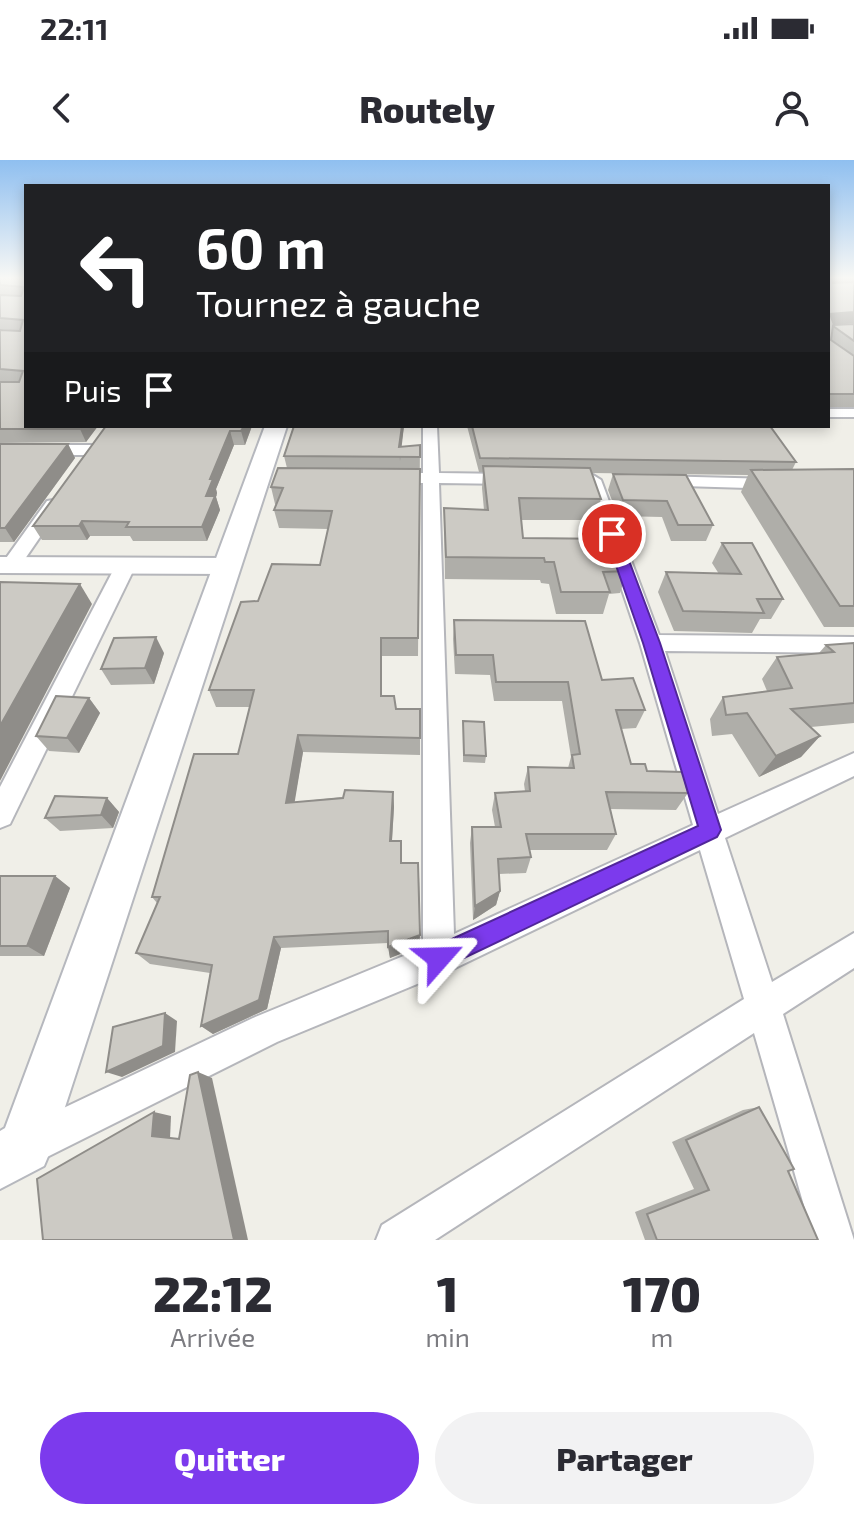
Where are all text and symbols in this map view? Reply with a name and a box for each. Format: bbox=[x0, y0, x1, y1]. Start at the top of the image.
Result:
text: 22:11 bbox=[40, 10, 109, 46]
icon: back bbox=[40, 86, 84, 130]
icon: person bbox=[770, 86, 814, 130]
text: Routely bbox=[359, 87, 495, 130]
text: 60 m bbox=[196, 213, 326, 280]
icon: left bbox=[64, 216, 168, 320]
text: Tournez à gauche bbox=[196, 281, 481, 324]
icon: arrive bbox=[137, 368, 181, 412]
text: Puis bbox=[64, 372, 121, 408]
pin bbox=[578, 500, 646, 568]
icon: arrive bbox=[590, 512, 634, 556]
position arrow bbox=[397, 916, 481, 1000]
text: 22:12 bbox=[153, 1264, 273, 1322]
text: 1 bbox=[437, 1264, 458, 1322]
text: 170 bbox=[623, 1264, 701, 1322]
text: Arrivée bbox=[170, 1321, 255, 1352]
text: min bbox=[425, 1321, 470, 1352]
text: m bbox=[650, 1321, 673, 1352]
button: Quitter bbox=[40, 1412, 419, 1504]
button: Partager bbox=[435, 1412, 814, 1504]

